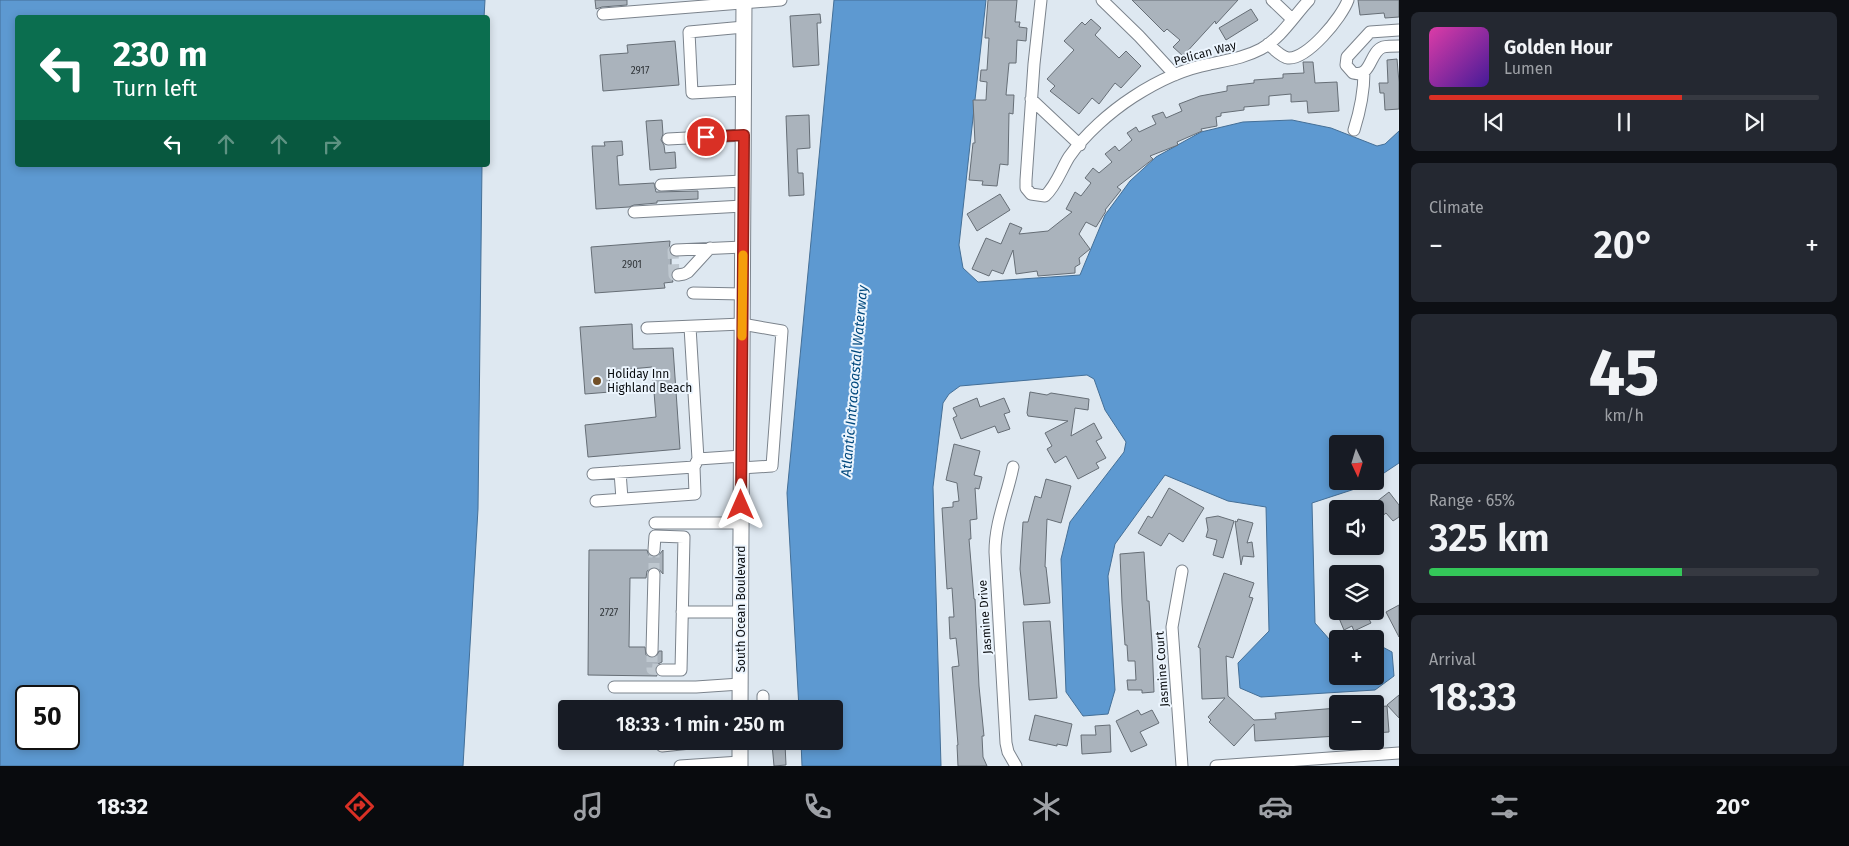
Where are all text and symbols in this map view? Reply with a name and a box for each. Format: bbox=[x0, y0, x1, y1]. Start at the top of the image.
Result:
text: 230 m bbox=[113, 33, 207, 75]
icon: left bbox=[30, 35, 95, 100]
text: Golden Hour bbox=[1504, 36, 1613, 59]
street label: Pelican Way bbox=[1172, 38, 1238, 68]
text: Lumen bbox=[1504, 59, 1553, 78]
house number: 2917 bbox=[631, 65, 650, 77]
text: Turn left bbox=[113, 75, 197, 102]
icon: previous bbox=[1480, 108, 1508, 136]
icon: pause bbox=[1610, 108, 1638, 136]
icon: next bbox=[1740, 108, 1768, 136]
pin bbox=[685, 116, 727, 158]
icon: arrive bbox=[692, 123, 720, 151]
icon: left bbox=[159, 130, 187, 158]
icon: ahead bbox=[212, 130, 240, 158]
icon: ahead bbox=[265, 130, 293, 158]
icon: right bbox=[318, 130, 346, 158]
text: Climate bbox=[1429, 198, 1484, 217]
text: 20° bbox=[1593, 222, 1655, 268]
text: − bbox=[1429, 229, 1443, 262]
text: + bbox=[1805, 229, 1819, 262]
house number: 2901 bbox=[622, 259, 642, 271]
water label: Atlantic Intracoastal Waterway bbox=[838, 283, 871, 479]
text: 45 bbox=[1589, 334, 1659, 412]
place label: Holiday Inn Highland Beach bbox=[607, 367, 692, 395]
marker: Holiday Inn Highland Beach bbox=[591, 375, 603, 387]
text: km/h bbox=[1604, 406, 1644, 425]
north arrow bbox=[1329, 435, 1384, 490]
map controls bbox=[1329, 435, 1384, 750]
position arrow bbox=[714, 478, 766, 530]
text: Range · 65% bbox=[1429, 491, 1515, 510]
button: sound bbox=[1329, 500, 1384, 555]
text: 325 km bbox=[1429, 515, 1550, 561]
street label: South Ocean Boulevard bbox=[734, 546, 748, 672]
button: layers bbox=[1329, 565, 1384, 620]
street label: Jasmine Drive bbox=[975, 579, 995, 655]
house number: 2727 bbox=[600, 607, 619, 619]
street label: Jasmine Court bbox=[1152, 630, 1172, 707]
button: + bbox=[1329, 630, 1384, 685]
text: Arrival bbox=[1429, 650, 1476, 669]
text: 18:33 bbox=[1429, 674, 1517, 720]
speed limit sign: 50 bbox=[15, 685, 80, 750]
button: − bbox=[1329, 695, 1384, 750]
text: 18:33 · 1 min · 250 m bbox=[616, 713, 785, 736]
icon: directions bbox=[342, 789, 377, 824]
icon: music bbox=[571, 789, 606, 824]
icon: phone bbox=[800, 789, 835, 824]
icon: climate bbox=[1029, 789, 1064, 824]
icon: car bbox=[1258, 789, 1293, 824]
icon: filters bbox=[1487, 789, 1522, 824]
text: 18:32 bbox=[97, 793, 148, 820]
text: 20° bbox=[1716, 793, 1752, 820]

